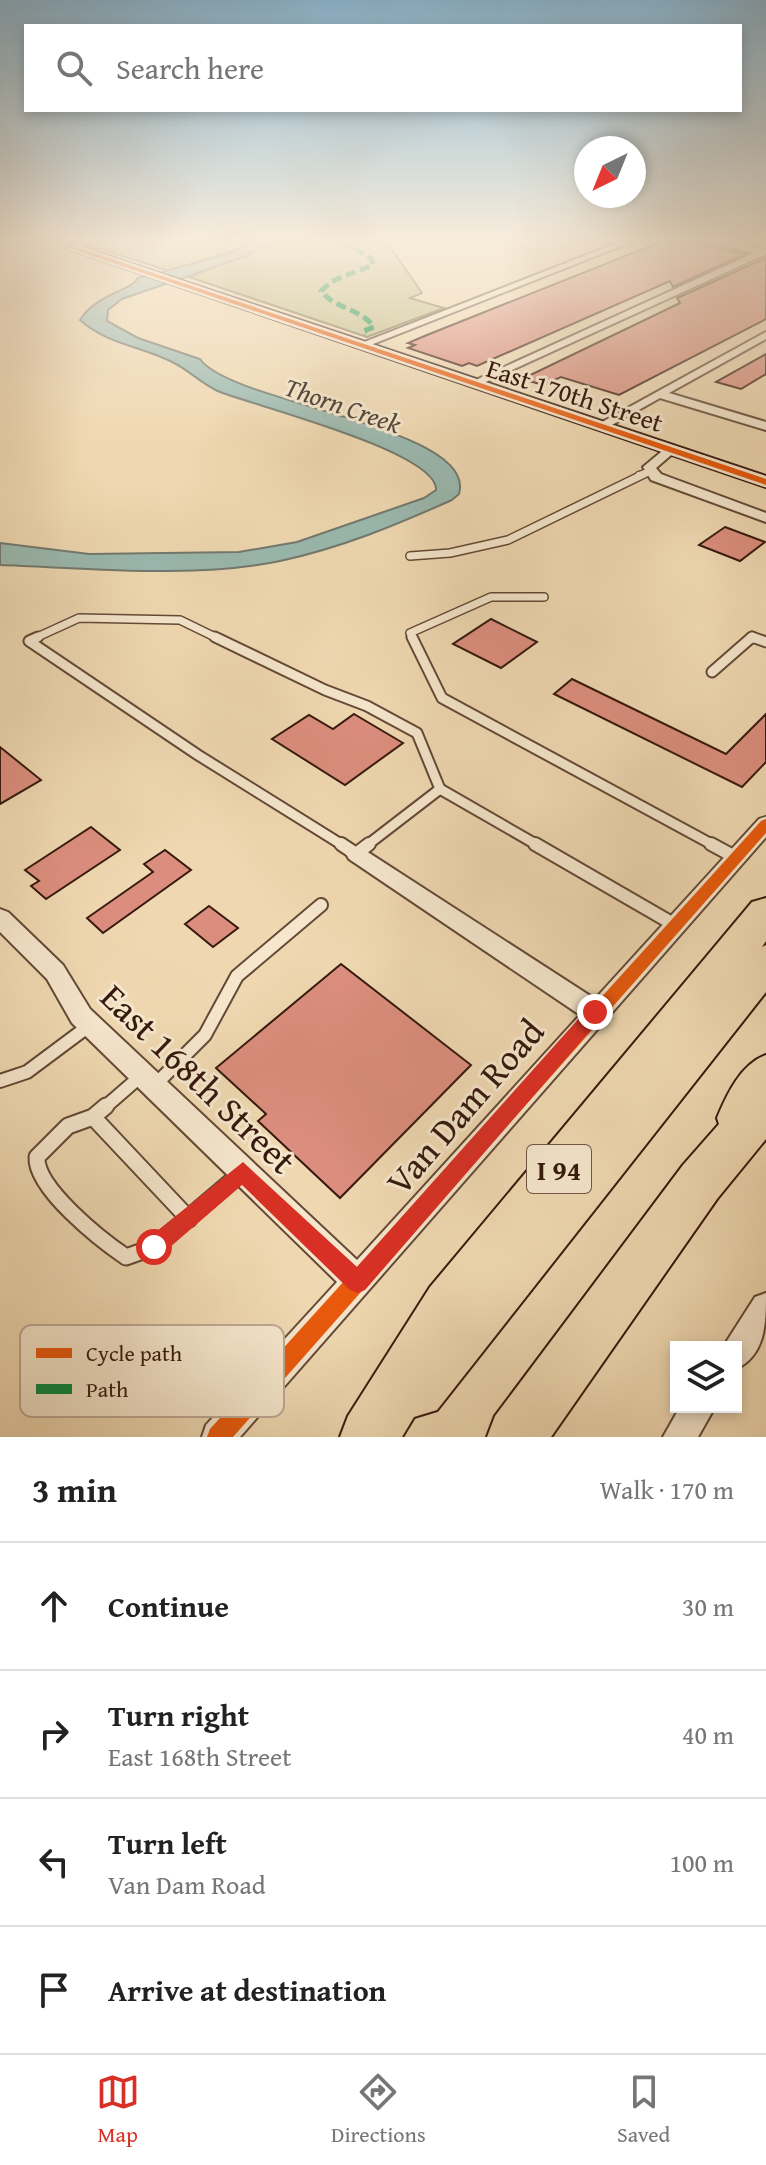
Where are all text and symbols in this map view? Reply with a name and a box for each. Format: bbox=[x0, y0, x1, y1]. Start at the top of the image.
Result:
search box bbox=[24, 24, 742, 112]
icon: search bbox=[52, 46, 96, 90]
text: Search here bbox=[116, 46, 264, 90]
north arrow bbox=[574, 136, 646, 208]
street label: East 170th Street bbox=[482, 348, 668, 442]
water label: Thorn Creek bbox=[280, 367, 407, 443]
street label: East 168th Street bbox=[89, 971, 309, 1186]
route end bbox=[577, 994, 613, 1030]
street label: Van Dam Road bbox=[372, 1006, 556, 1206]
road number: I 94 bbox=[527, 1145, 591, 1193]
route start bbox=[136, 1229, 172, 1265]
legend bbox=[20, 1325, 284, 1417]
text: Cycle path bbox=[86, 1337, 183, 1369]
map controls bbox=[670, 1341, 742, 1413]
button: layers bbox=[670, 1341, 742, 1413]
text: Path bbox=[86, 1373, 129, 1405]
text: 3 min bbox=[32, 1465, 117, 1514]
text: Walk · 170 m bbox=[600, 1470, 734, 1509]
icon: ahead bbox=[32, 1584, 76, 1628]
text: Continue bbox=[108, 1584, 229, 1628]
text: 30 m bbox=[682, 1587, 734, 1626]
text: Turn right bbox=[108, 1693, 249, 1737]
icon: right bbox=[32, 1712, 76, 1756]
text: 40 m bbox=[682, 1715, 734, 1754]
text: East 168th Street bbox=[108, 1737, 292, 1776]
text: Turn left bbox=[108, 1821, 227, 1865]
icon: left bbox=[32, 1840, 76, 1884]
text: 100 m bbox=[669, 1843, 734, 1882]
text: Van Dam Road bbox=[108, 1865, 266, 1904]
icon: arrive bbox=[32, 1968, 76, 2012]
text: Arrive at destination bbox=[108, 1968, 386, 2012]
tab: Map bbox=[96, 2070, 140, 2150]
tab: Directions bbox=[331, 2070, 426, 2150]
tab: Saved bbox=[617, 2070, 670, 2150]

